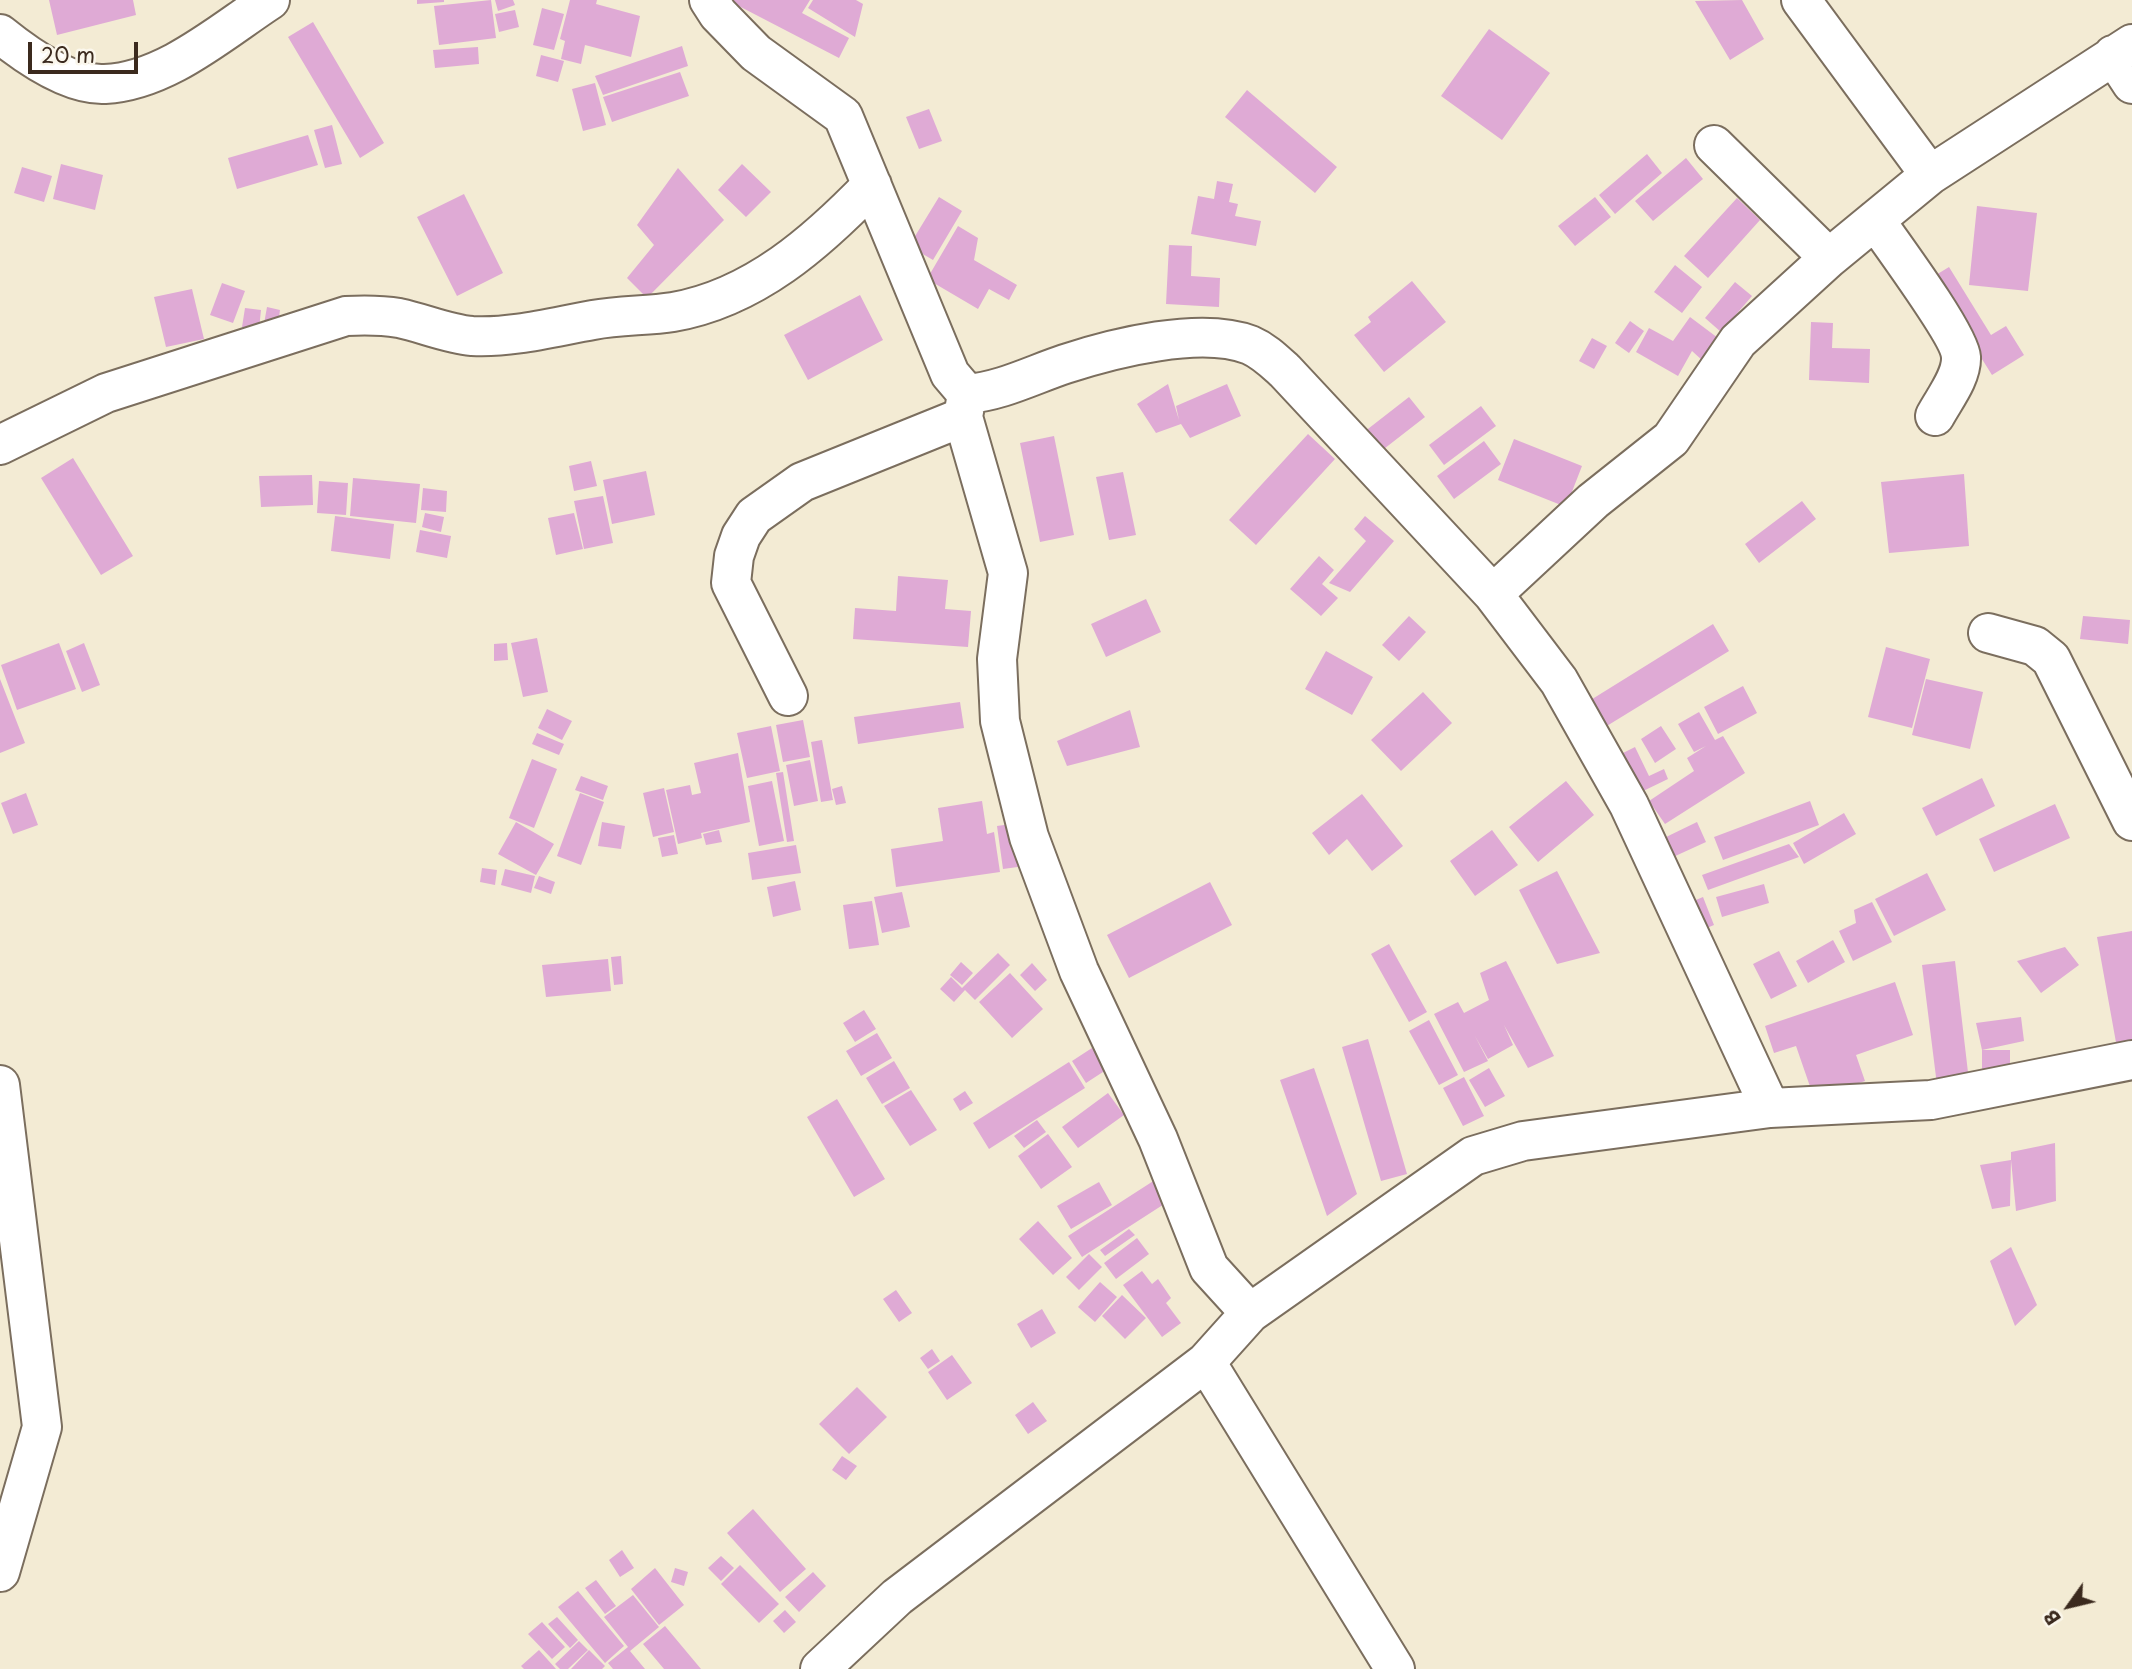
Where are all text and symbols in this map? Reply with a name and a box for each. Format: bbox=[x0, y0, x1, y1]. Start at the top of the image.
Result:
scale bar bbox=[32, 28, 142, 72]
text: 20 m bbox=[41, 38, 95, 70]
north arrow bbox=[2034, 1571, 2104, 1641]
text: B bbox=[2036, 1605, 2067, 1631]

